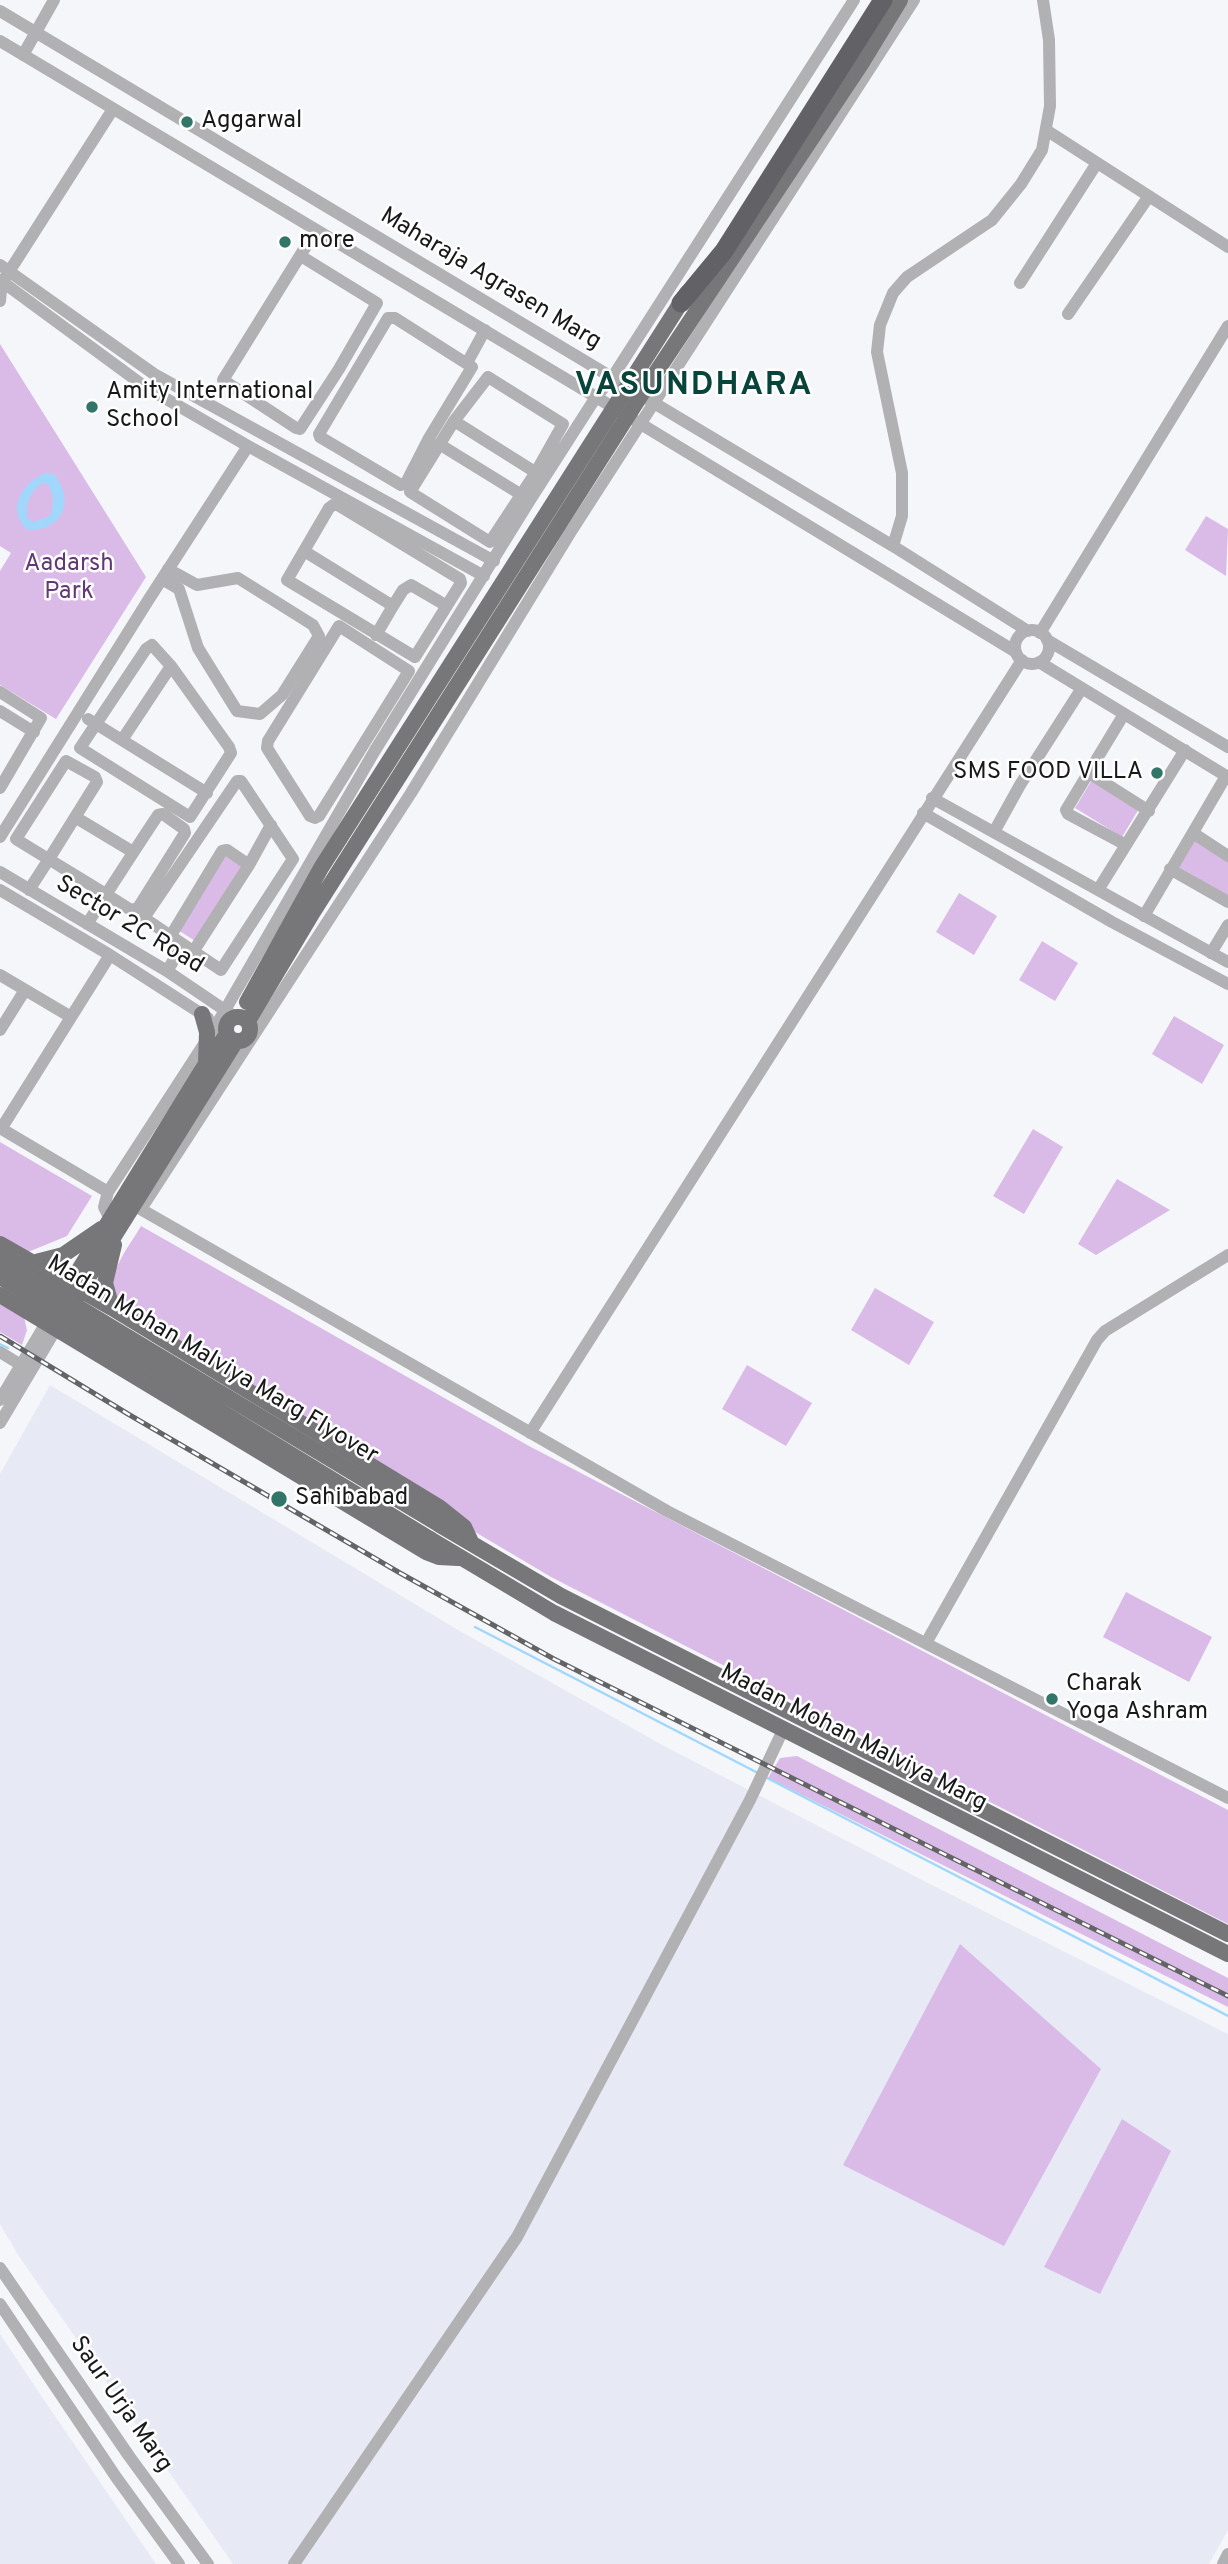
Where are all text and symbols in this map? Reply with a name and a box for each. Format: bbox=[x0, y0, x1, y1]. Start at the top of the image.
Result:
place label: Aggarwal bbox=[201, 108, 302, 136]
marker: Aggarwal bbox=[179, 114, 195, 130]
street label: Maharaja Agrasen Marg bbox=[374, 203, 606, 357]
place label: more bbox=[299, 228, 355, 256]
marker: more bbox=[277, 234, 293, 250]
district label: VASUNDHARA bbox=[576, 369, 812, 407]
place label: Amity International School bbox=[106, 379, 313, 435]
marker: Amity International School bbox=[84, 399, 100, 415]
park label: Aadarsh Park bbox=[24, 551, 114, 607]
place label: SMS FOOD VILLA bbox=[953, 759, 1143, 787]
marker: SMS FOOD VILLA bbox=[1149, 765, 1165, 781]
street label: Sector 2C Road bbox=[50, 871, 208, 981]
street label: Madan Mohan Malviya Marg Flyover bbox=[41, 1250, 383, 1472]
place label: Sahibabad bbox=[295, 1485, 408, 1513]
marker: Sahibabad bbox=[269, 1489, 289, 1509]
street label: Madan Mohan Malviya Marg bbox=[715, 1659, 991, 1819]
place label: Charak Yoga Ashram bbox=[1066, 1671, 1208, 1727]
marker: Charak Yoga Ashram bbox=[1044, 1691, 1060, 1707]
street label: Saur Urja Marg bbox=[62, 2331, 178, 2479]

